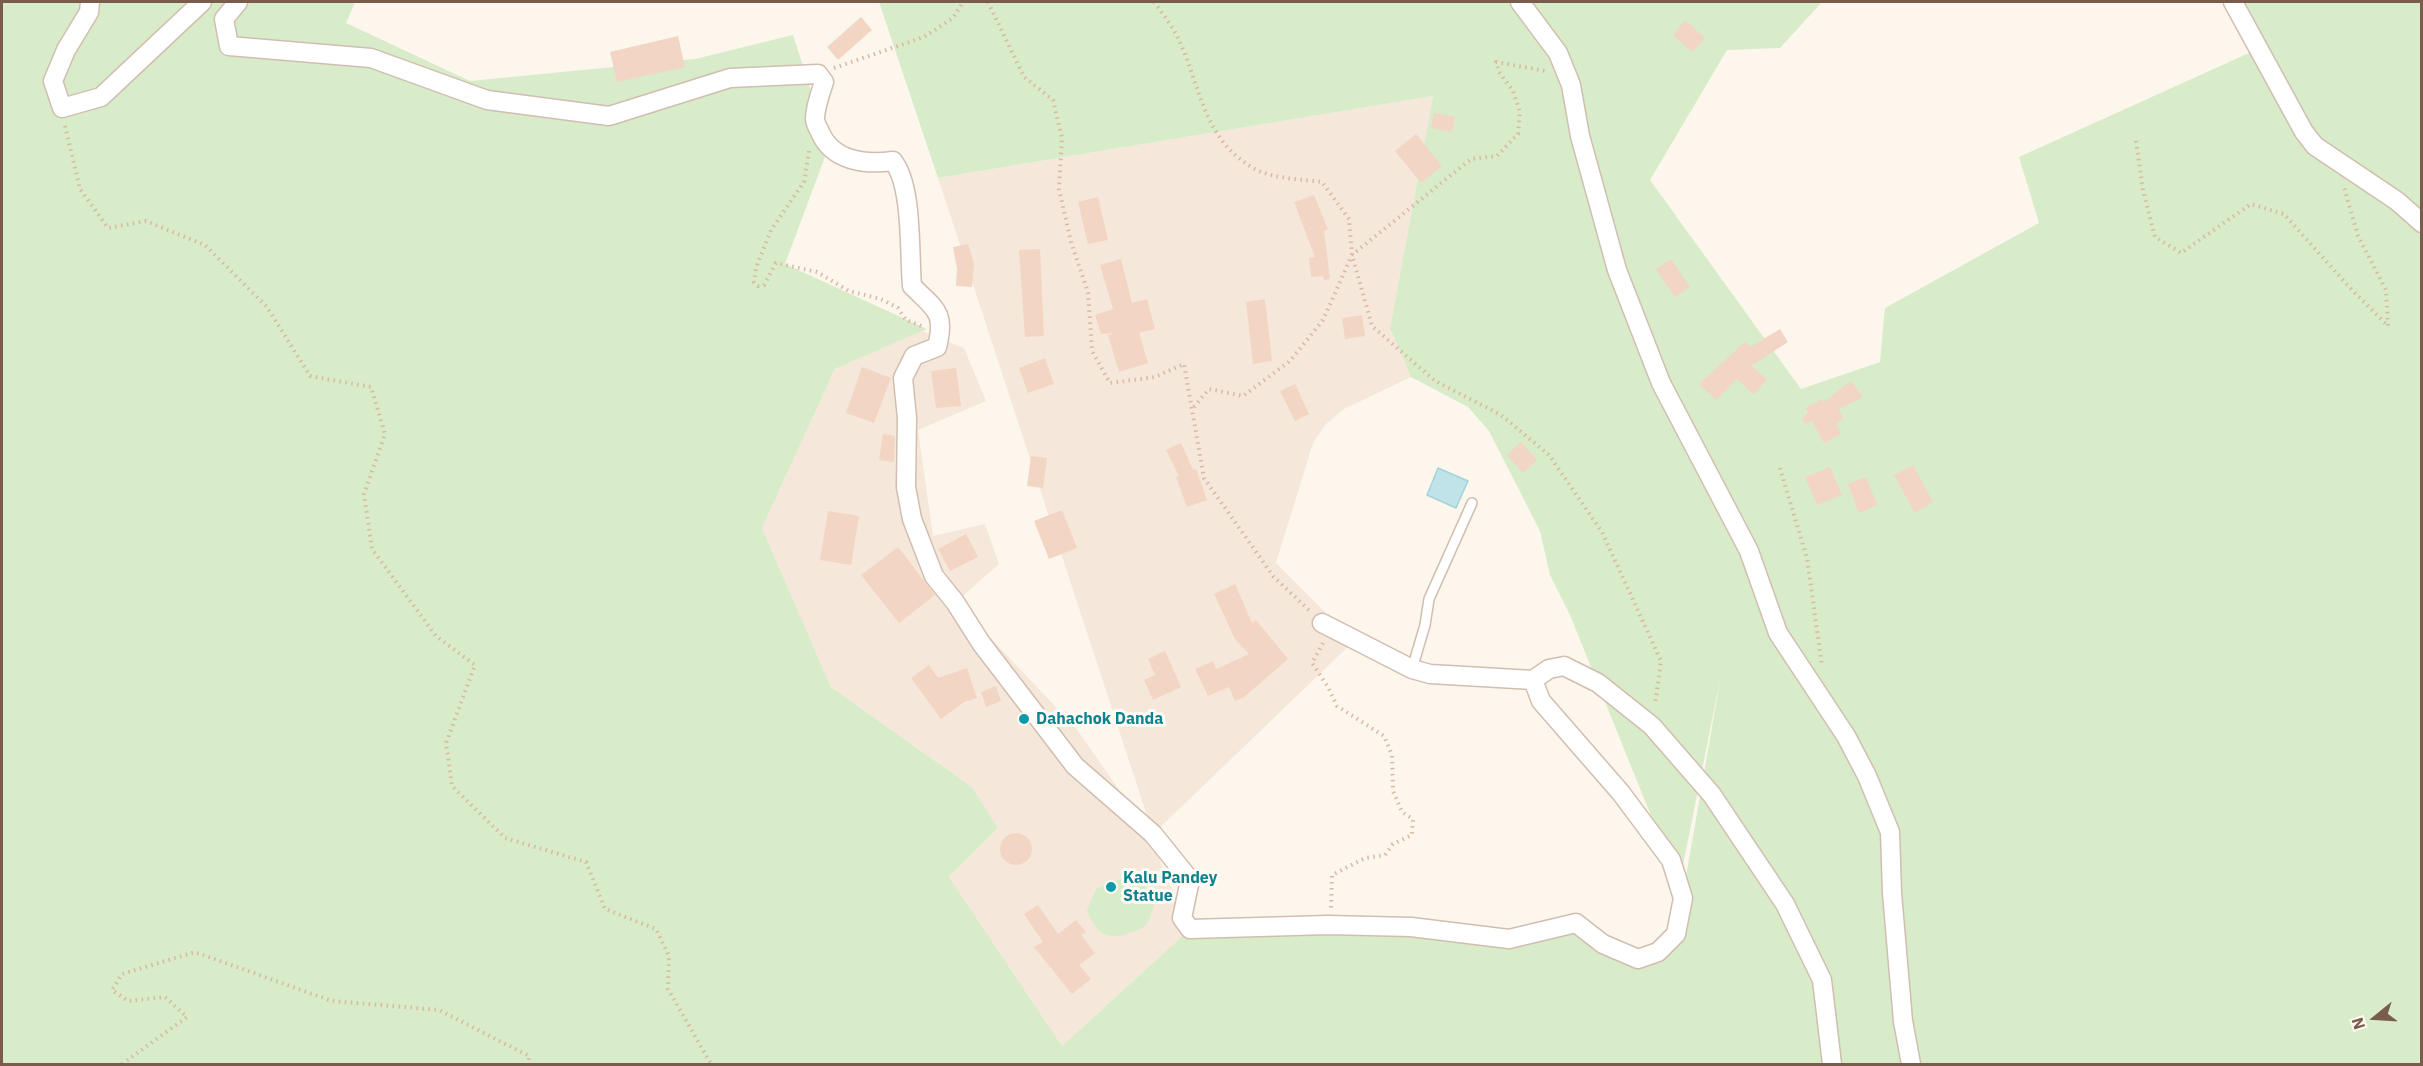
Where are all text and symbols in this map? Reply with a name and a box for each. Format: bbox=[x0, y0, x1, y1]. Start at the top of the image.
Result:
place label: Dahachok Danda bbox=[1036, 709, 1163, 729]
marker: Dahachok Danda bbox=[1017, 712, 1031, 726]
place label: Kalu Pandey Statue bbox=[1123, 868, 1217, 906]
marker: Kalu Pandey Statue bbox=[1104, 880, 1118, 894]
north arrow bbox=[2345, 988, 2405, 1048]
text: N bbox=[2347, 1015, 2369, 1032]

